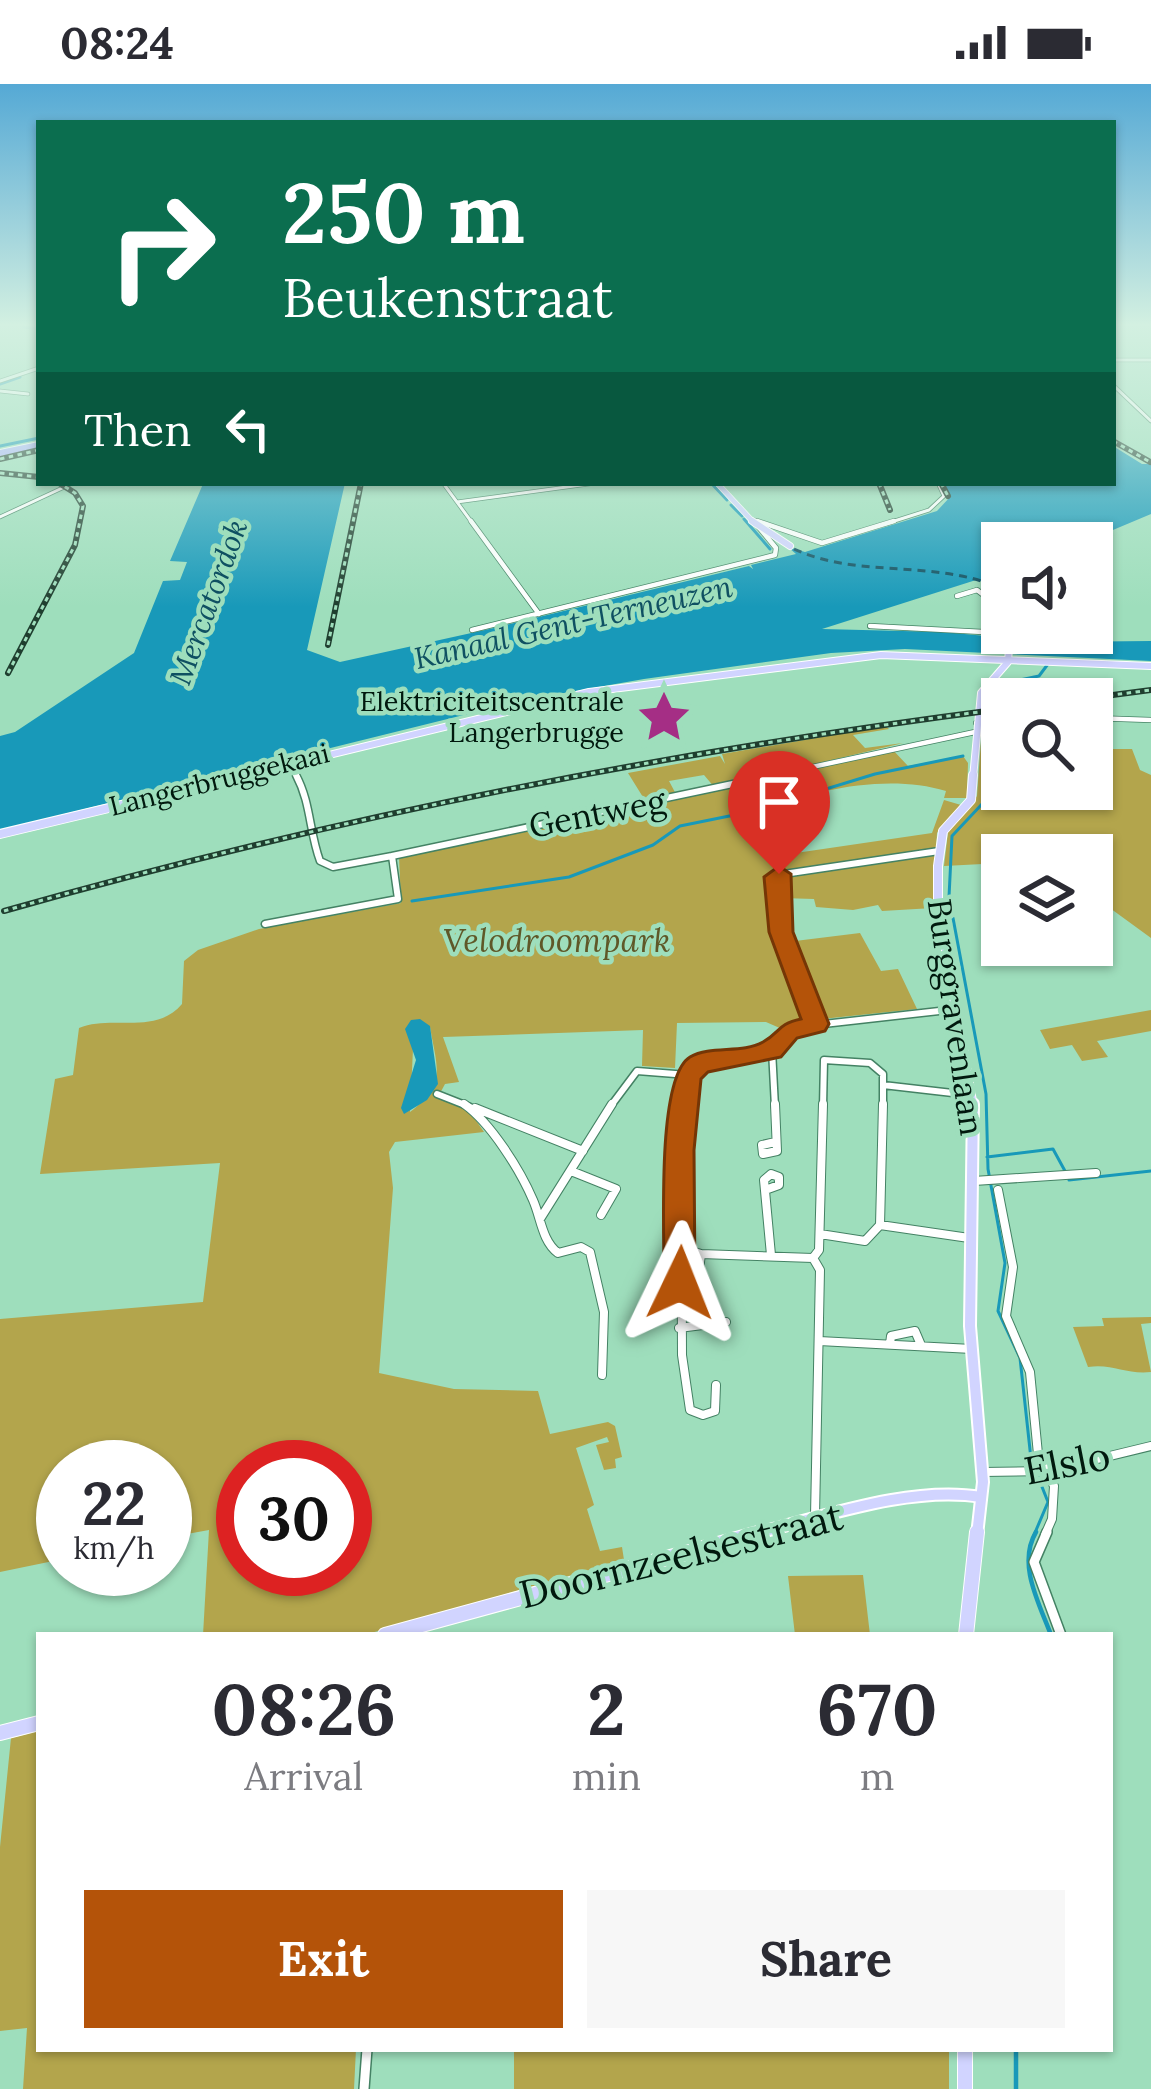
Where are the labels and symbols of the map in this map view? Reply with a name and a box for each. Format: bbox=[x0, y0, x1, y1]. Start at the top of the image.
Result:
water label: Mercatordok bbox=[161, 514, 255, 690]
water label: Kanaal Gent-Terneuzen bbox=[410, 567, 736, 677]
place label: Elektriciteitscentrale Langerbrugge bbox=[360, 684, 624, 749]
place icon: Elektriciteitscentrale Langerbrugge bbox=[635, 688, 693, 746]
street label: Langerbruggekaai bbox=[106, 735, 332, 823]
pin bbox=[728, 751, 830, 874]
street label: Gentweg bbox=[525, 779, 670, 847]
street label: Burggravenlaan bbox=[919, 896, 993, 1138]
park label: Velodroompark bbox=[443, 919, 671, 961]
position arrow bbox=[617, 1220, 743, 1346]
street label: Elslo bbox=[1020, 1430, 1114, 1496]
speed limit sign: 30 bbox=[216, 1440, 372, 1596]
street label: Doornzeelsestraat bbox=[514, 1491, 848, 1619]

